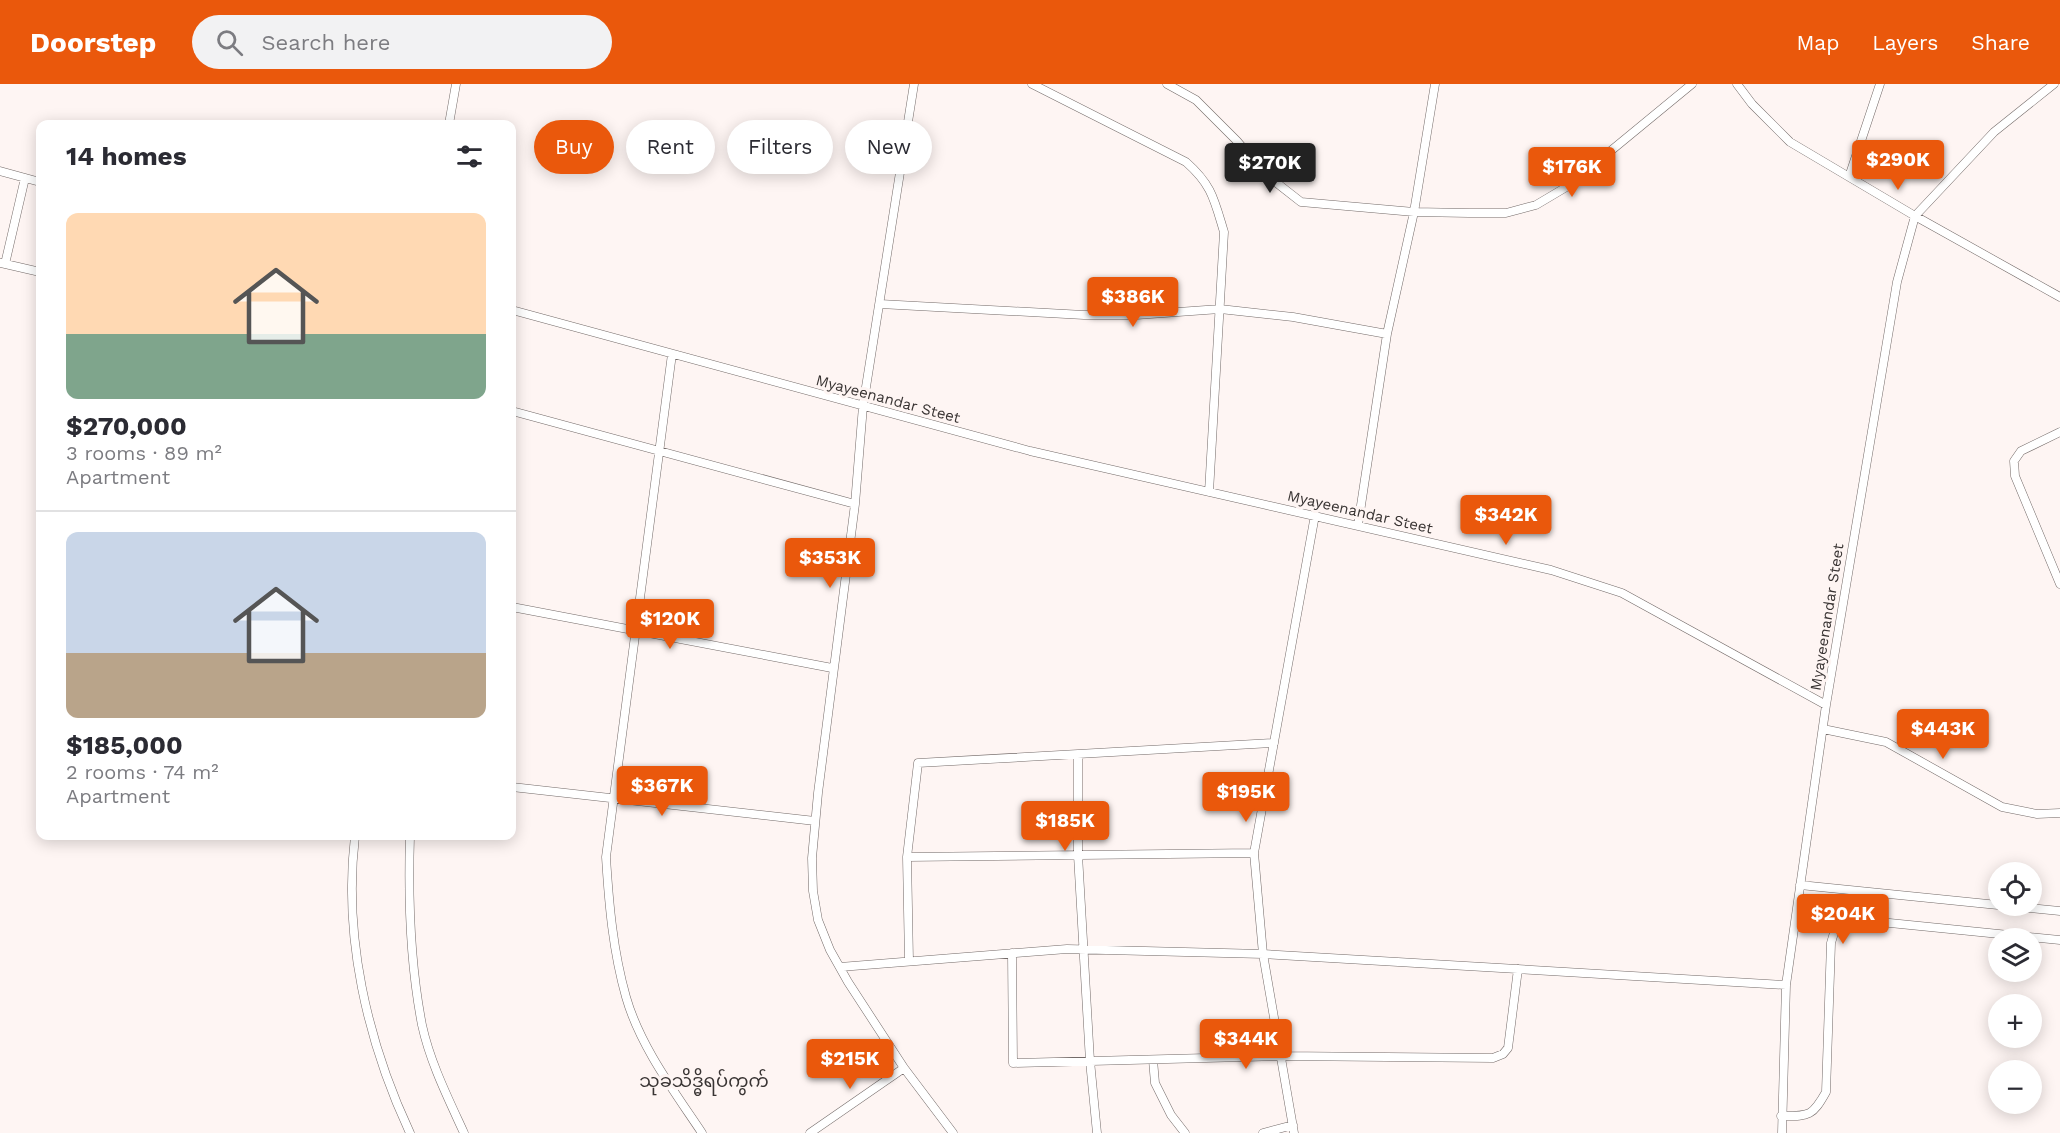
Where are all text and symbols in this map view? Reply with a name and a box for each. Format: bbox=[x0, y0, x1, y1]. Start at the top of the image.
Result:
search box bbox=[192, 15, 612, 69]
text: Doorstep bbox=[30, 26, 156, 59]
icon: search bbox=[213, 26, 246, 59]
text: Search here bbox=[261, 30, 390, 55]
text: Map bbox=[1796, 30, 1839, 55]
text: Layers bbox=[1872, 30, 1938, 55]
text: Share bbox=[1971, 30, 2030, 55]
chip: Buy bbox=[534, 120, 614, 174]
chip: Rent bbox=[626, 120, 715, 174]
chip: Filters bbox=[727, 120, 833, 174]
chip: New bbox=[845, 120, 932, 174]
icon: filters bbox=[453, 140, 486, 173]
pin: $290K bbox=[1856, 140, 1940, 191]
text: 14 homes bbox=[66, 141, 187, 171]
pin: $270K bbox=[1228, 143, 1312, 194]
pin: $176K bbox=[1530, 147, 1614, 198]
text: $290K bbox=[1866, 147, 1930, 171]
text: $270K bbox=[1239, 150, 1301, 174]
text: $176K bbox=[1542, 154, 1602, 178]
icon: home bbox=[222, 252, 330, 360]
pin: $386K bbox=[1091, 277, 1175, 328]
text: $386K bbox=[1101, 284, 1165, 308]
street label: Myayeenandar Steet bbox=[814, 371, 963, 427]
text: $270,000 bbox=[66, 411, 187, 441]
text: 3 rooms · 89 m² bbox=[66, 441, 222, 465]
text: Apartment bbox=[66, 465, 170, 489]
street label: Myayeenandar Steet bbox=[1286, 487, 1435, 538]
pin: $342K bbox=[1464, 495, 1548, 546]
text: $342K bbox=[1474, 502, 1538, 526]
pin: $353K bbox=[788, 538, 872, 589]
street label: Myayeenandar Steet bbox=[1806, 542, 1848, 692]
text: $353K bbox=[799, 545, 861, 569]
icon: home bbox=[222, 571, 330, 679]
pin: $120K bbox=[628, 599, 712, 650]
text: $120K bbox=[640, 606, 700, 630]
pin: $443K bbox=[1901, 709, 1985, 760]
text: $443K bbox=[1911, 716, 1975, 740]
text: $185,000 bbox=[66, 730, 183, 760]
text: 2 rooms · 74 m² bbox=[66, 760, 219, 784]
pin: $367K bbox=[620, 766, 704, 817]
pin: $195K bbox=[1204, 772, 1288, 823]
text: $367K bbox=[631, 773, 693, 797]
text: $195K bbox=[1216, 779, 1276, 803]
text: Apartment bbox=[66, 784, 170, 808]
pin: $185K bbox=[1023, 801, 1107, 852]
text: $185K bbox=[1035, 808, 1095, 832]
map controls bbox=[1988, 862, 2042, 1114]
button: locate bbox=[1988, 862, 2042, 916]
pin: $204K bbox=[1801, 894, 1885, 945]
text: $204K bbox=[1811, 901, 1875, 925]
button: layers bbox=[1988, 928, 2042, 982]
button: + bbox=[1988, 994, 2042, 1048]
pin: $344K bbox=[1204, 1019, 1288, 1070]
text: $344K bbox=[1214, 1026, 1278, 1050]
pin: $215K bbox=[808, 1039, 892, 1090]
text: $215K bbox=[821, 1046, 879, 1070]
button: − bbox=[1988, 1060, 2042, 1114]
district label: သုခသိဒ္ဓိရပ်ကွက် bbox=[639, 1067, 769, 1096]

